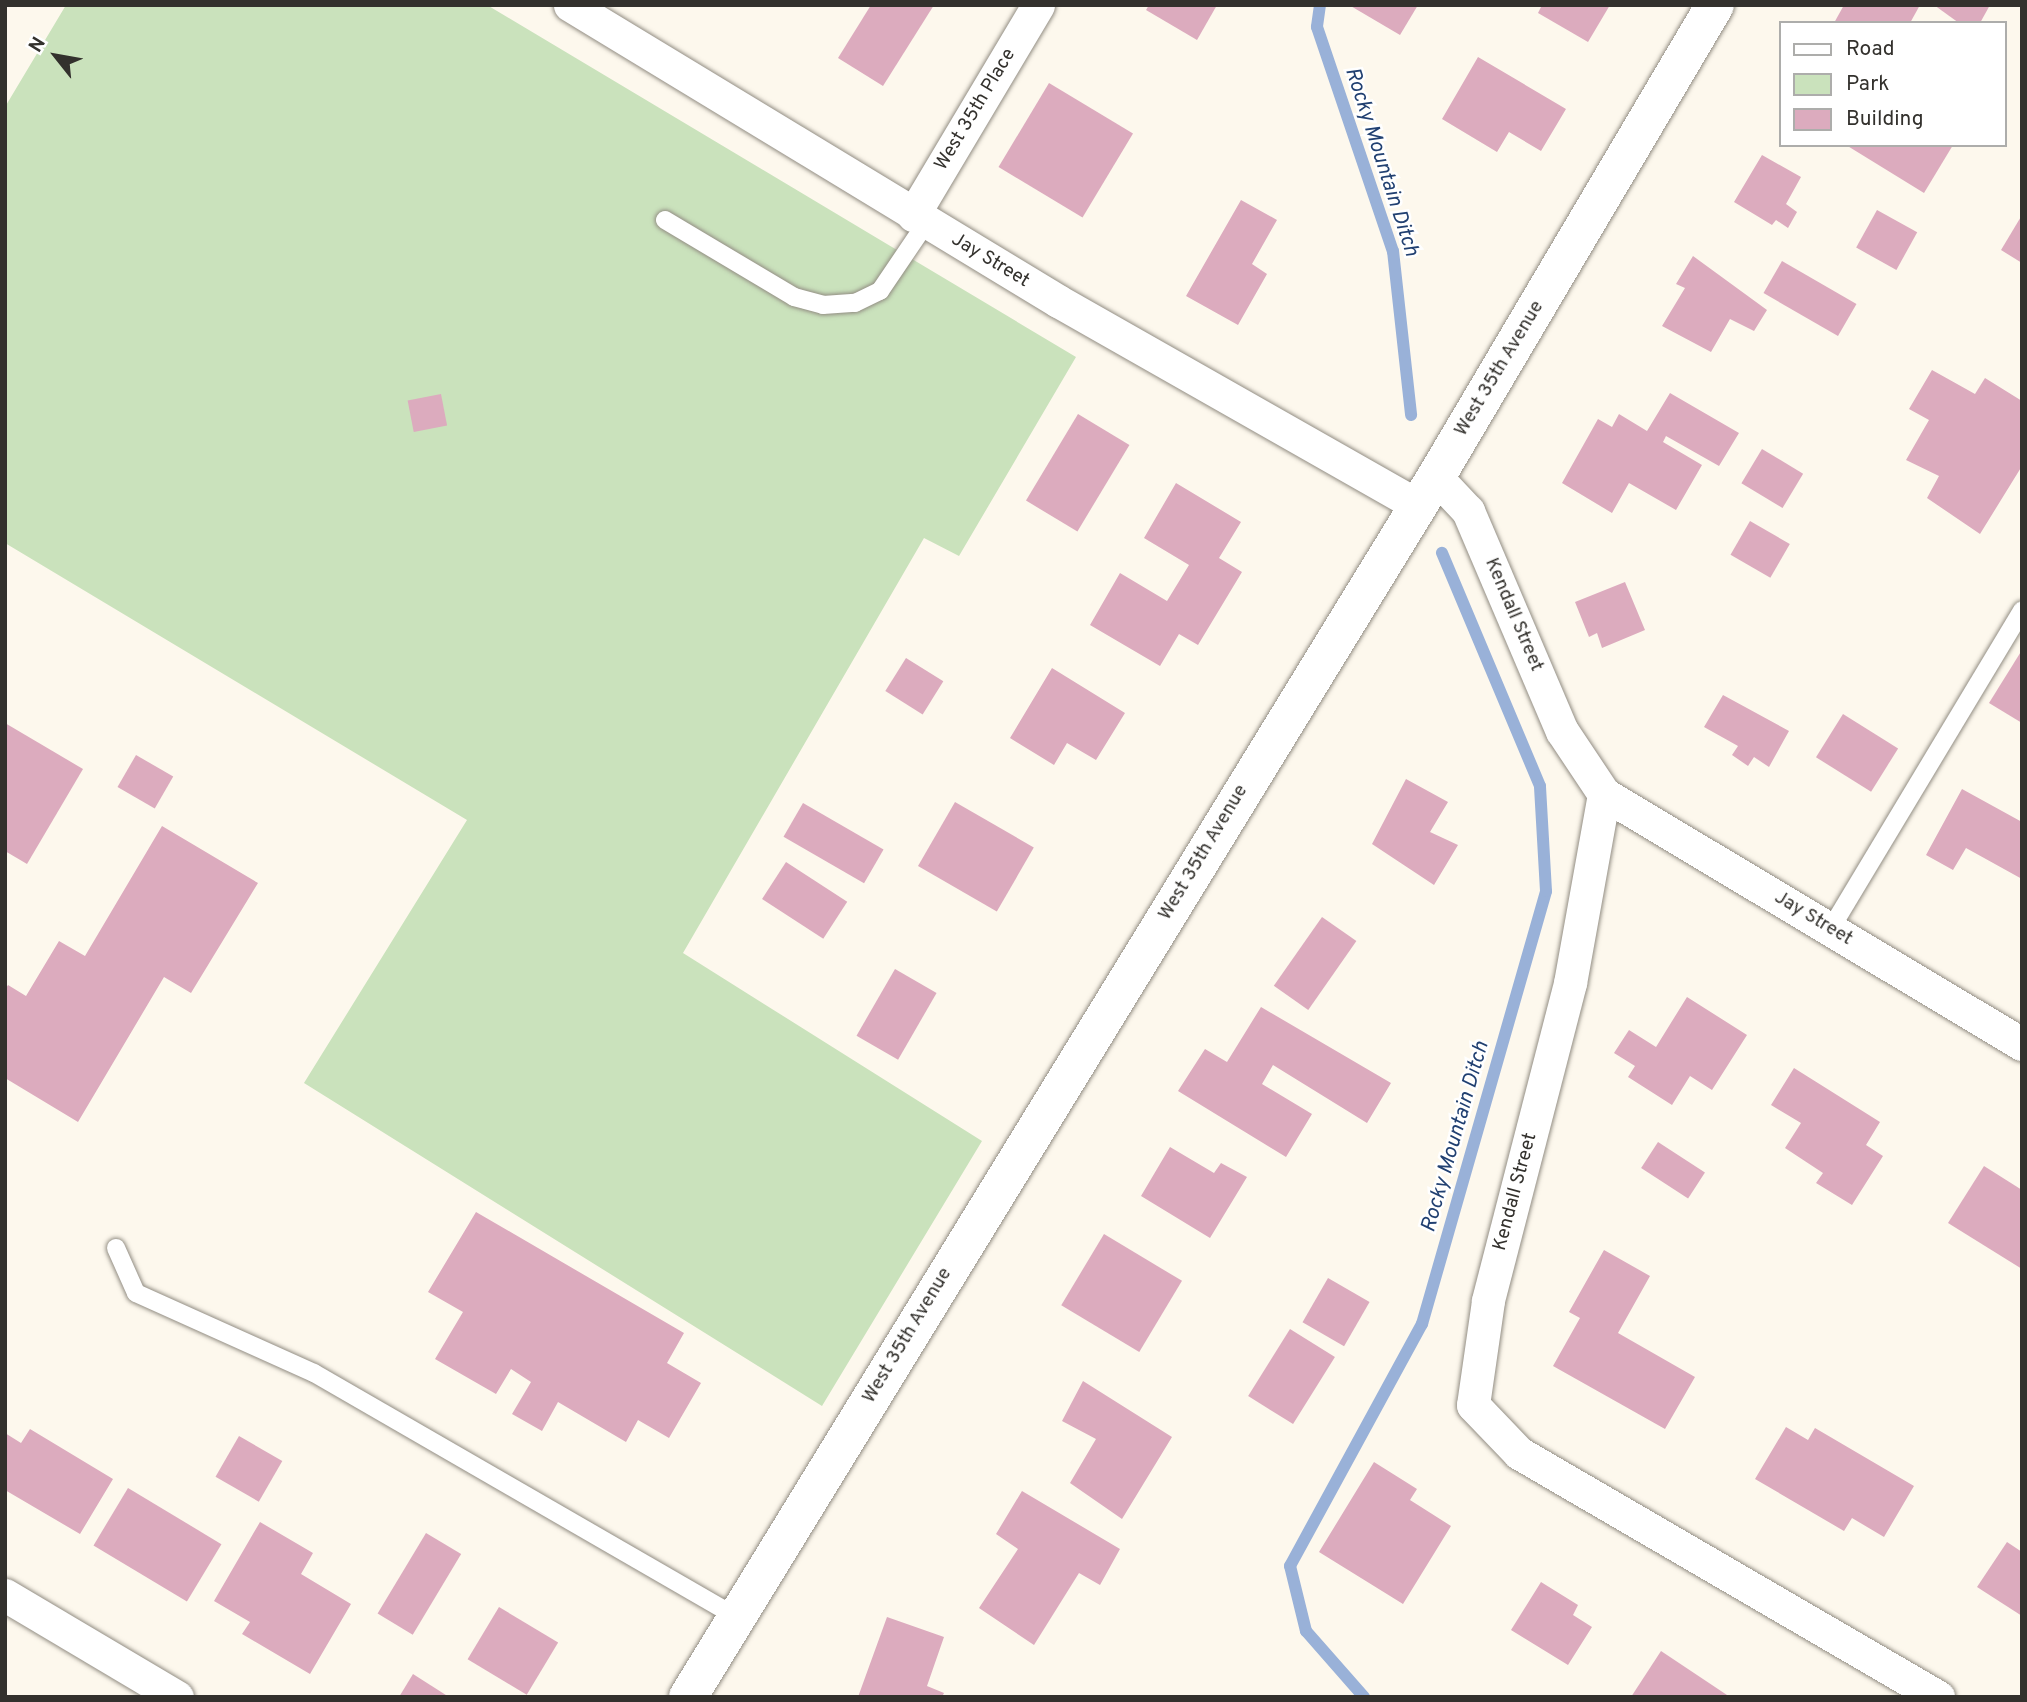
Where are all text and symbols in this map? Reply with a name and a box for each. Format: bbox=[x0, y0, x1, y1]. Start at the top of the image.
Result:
north arrow bbox=[21, 21, 91, 91]
legend bbox=[1778, 21, 2006, 147]
text: N bbox=[24, 33, 52, 57]
text: Road bbox=[1846, 36, 1895, 63]
street label: West 35th Place bbox=[931, 45, 1021, 175]
water label: Rocky Mountain Ditch bbox=[1339, 64, 1423, 260]
text: Park bbox=[1846, 71, 1889, 98]
text: Building bbox=[1846, 106, 1924, 133]
street label: Jay Street bbox=[947, 229, 1033, 293]
street label: West 35th Avenue bbox=[1450, 297, 1550, 441]
street label: Kendall Street bbox=[1479, 555, 1547, 675]
street label: West 35th Avenue bbox=[1154, 781, 1254, 925]
street label: Jay Street bbox=[1770, 887, 1856, 951]
water label: Rocky Mountain Ditch bbox=[1417, 1039, 1495, 1235]
street label: Kendall Street bbox=[1489, 1131, 1543, 1253]
street label: West 35th Avenue bbox=[858, 1264, 958, 1408]

